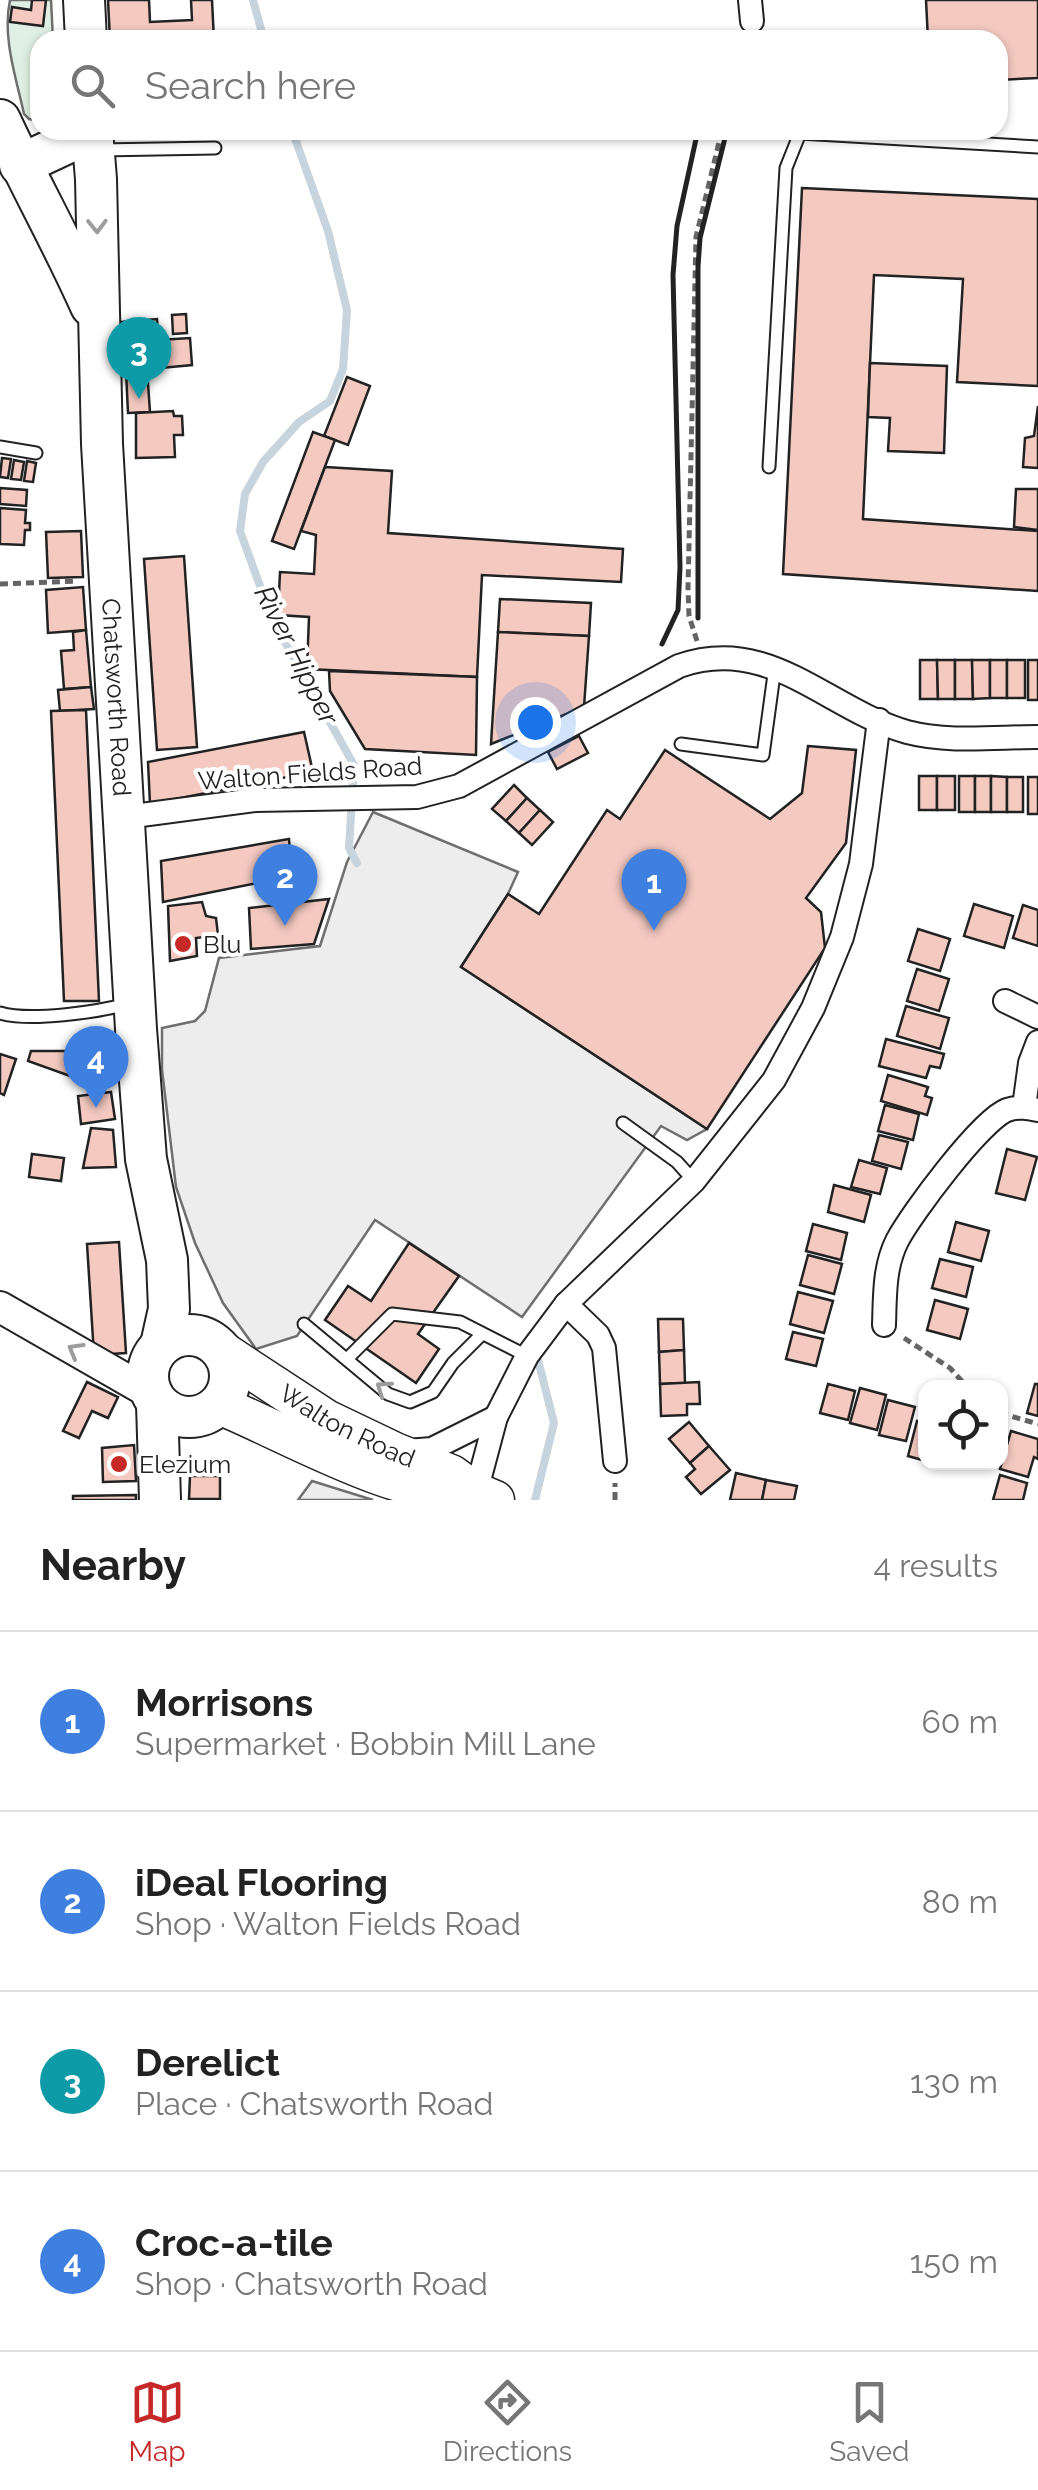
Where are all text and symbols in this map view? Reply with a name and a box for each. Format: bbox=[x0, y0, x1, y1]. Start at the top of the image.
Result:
search box bbox=[30, 30, 1008, 140]
icon: search bbox=[65, 58, 120, 113]
text: Search here bbox=[145, 63, 356, 108]
one-way arrow bbox=[86, 220, 108, 235]
pin: 3 bbox=[106, 316, 172, 399]
water label: River Hipper bbox=[247, 580, 346, 731]
street label: Chatsworth Road bbox=[96, 597, 137, 797]
your location bbox=[510, 697, 561, 748]
street label: Walton Fields Road bbox=[197, 750, 423, 796]
pin: 2 bbox=[252, 844, 318, 926]
pin: 1 bbox=[622, 848, 686, 931]
place label: Blu bbox=[203, 929, 241, 959]
marker: Blu bbox=[172, 933, 194, 955]
pin: 4 bbox=[64, 1026, 128, 1108]
one-way arrow bbox=[68, 1342, 86, 1362]
street label: Walton Road bbox=[274, 1378, 420, 1473]
map controls bbox=[918, 1380, 1008, 1470]
button: locate bbox=[918, 1380, 1008, 1470]
one-way arrow bbox=[376, 1381, 394, 1400]
place label: Elezium bbox=[139, 1449, 231, 1479]
marker: Elezium bbox=[108, 1453, 130, 1475]
text: Nearby bbox=[40, 1541, 186, 1590]
text: 4 results bbox=[874, 1547, 998, 1584]
text: Morrisons bbox=[135, 1680, 313, 1725]
text: 1 bbox=[65, 1703, 80, 1740]
text: 60 m bbox=[922, 1703, 998, 1740]
text: Supermarket · Bobbin Mill Lane bbox=[135, 1725, 596, 1762]
text: iDeal Flooring bbox=[135, 1860, 388, 1905]
text: 2 bbox=[63, 1883, 82, 1920]
text: 80 m bbox=[922, 1883, 998, 1920]
text: Shop · Walton Fields Road bbox=[135, 1905, 521, 1942]
text: Derelict bbox=[135, 2040, 280, 2085]
text: 3 bbox=[64, 2063, 81, 2100]
text: 130 m bbox=[910, 2063, 998, 2100]
text: Place · Chatsworth Road bbox=[135, 2085, 493, 2122]
text: Croc-a-tile bbox=[135, 2220, 333, 2265]
text: 4 bbox=[63, 2243, 82, 2280]
text: 150 m bbox=[910, 2243, 998, 2280]
text: Shop · Chatsworth Road bbox=[135, 2265, 488, 2302]
tab: Map bbox=[129, 2375, 186, 2468]
tab: Directions bbox=[443, 2375, 572, 2468]
tab: Saved bbox=[829, 2375, 909, 2468]

